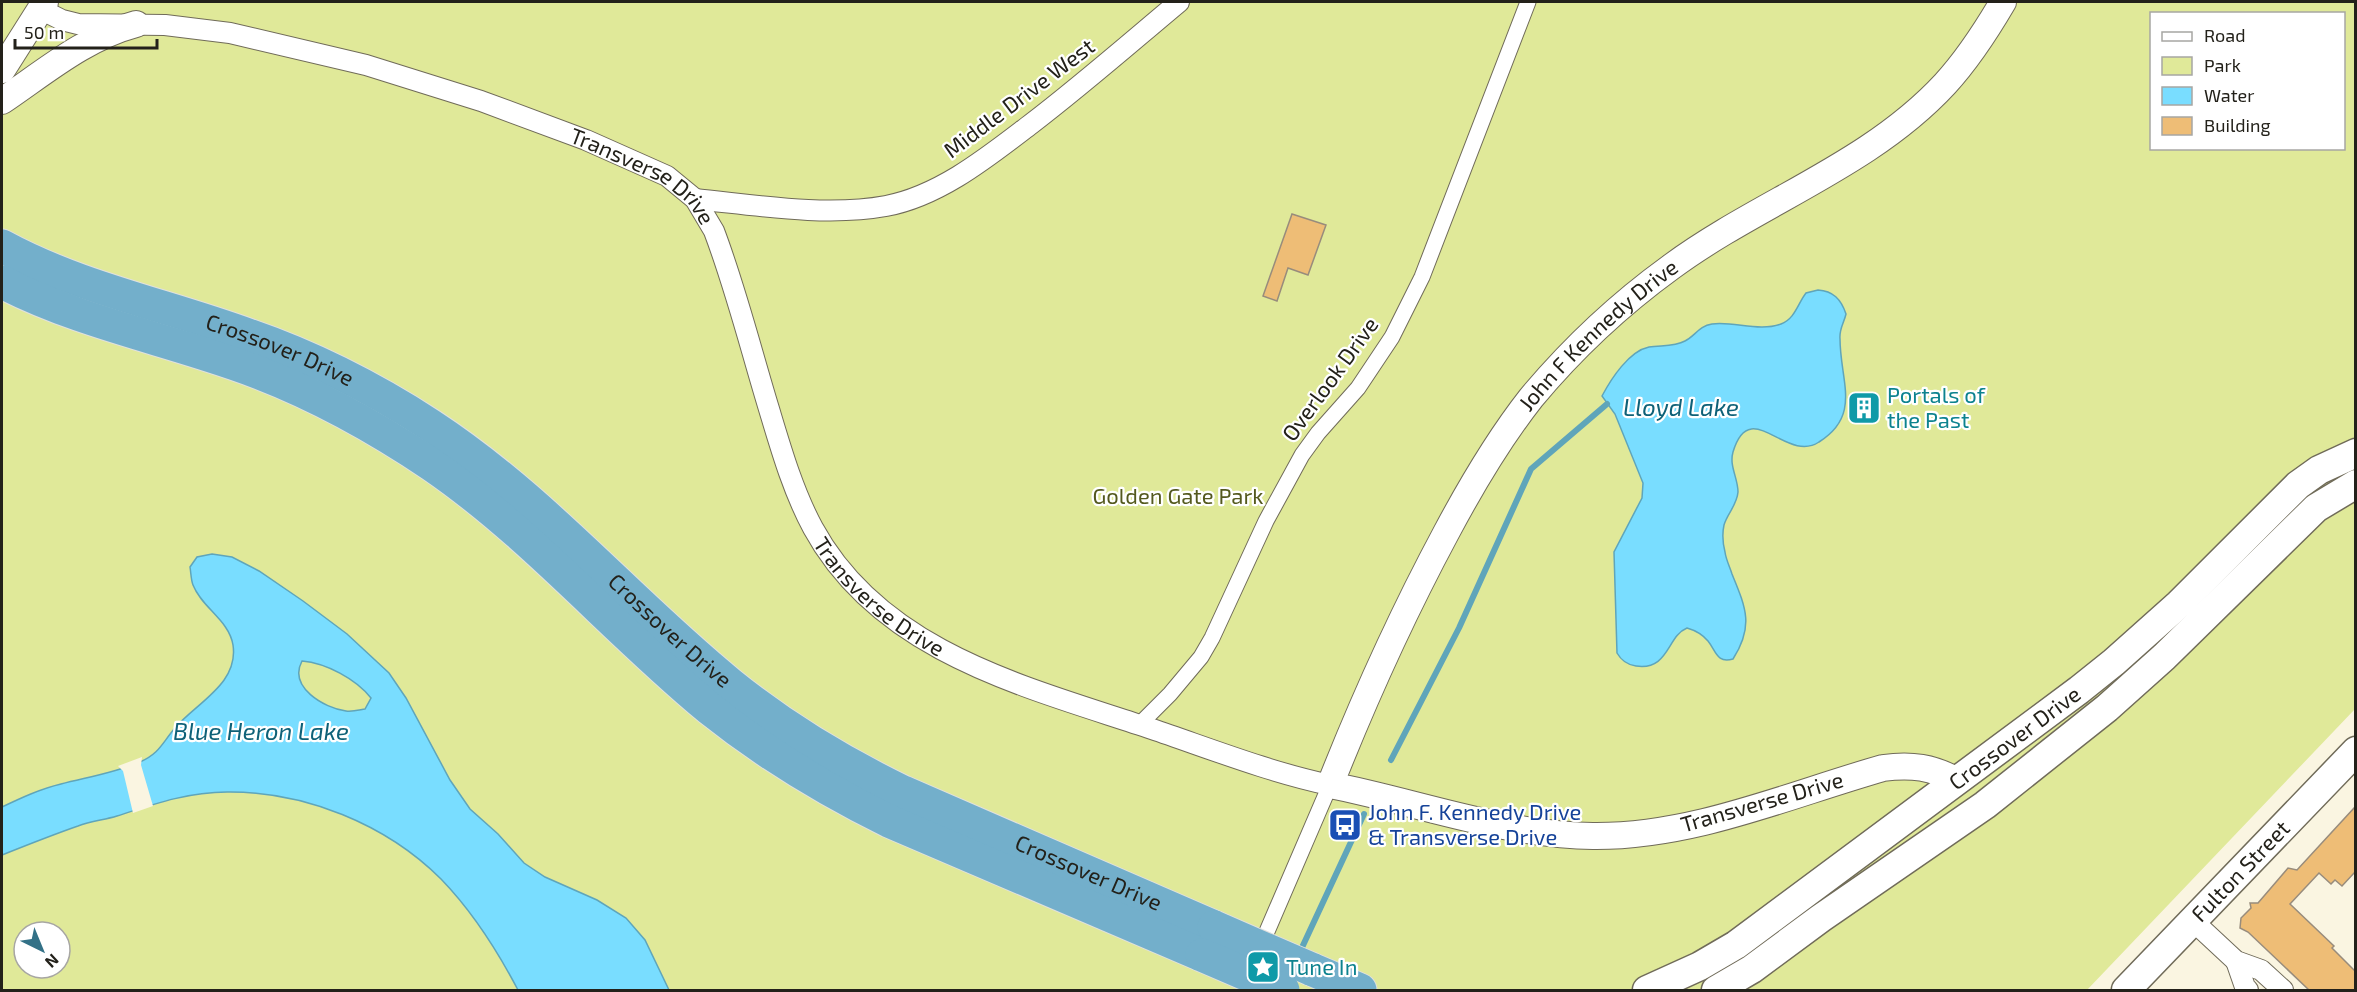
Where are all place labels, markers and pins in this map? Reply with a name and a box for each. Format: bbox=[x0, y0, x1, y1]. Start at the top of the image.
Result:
place label: Portals of the Past bbox=[1887, 381, 1986, 432]
building icon: Portals of the Past bbox=[1846, 390, 1882, 426]
place label: John F. Kennedy Drive & Transverse Drive bbox=[1368, 798, 1581, 849]
bus stop icon: John F. Kennedy Drive & Transverse Drive bbox=[1327, 807, 1363, 843]
place icon: Tune In bbox=[1245, 949, 1281, 985]
place label: Tune In bbox=[1286, 953, 1357, 979]

